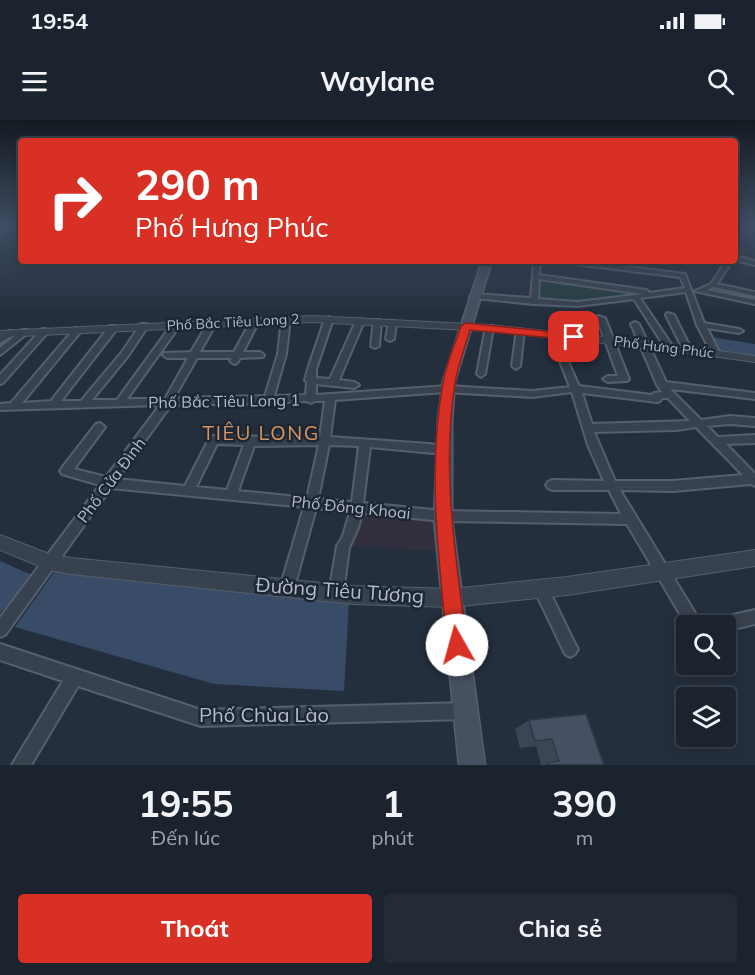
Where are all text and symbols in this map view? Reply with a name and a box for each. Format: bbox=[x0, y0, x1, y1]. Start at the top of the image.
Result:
text: 19:54 bbox=[30, 7, 88, 35]
text: Waylane bbox=[320, 64, 435, 98]
icon: menu bbox=[18, 65, 51, 98]
icon: search bbox=[704, 65, 737, 98]
text: 290 m bbox=[135, 158, 260, 211]
icon: right bbox=[36, 162, 114, 240]
text: Phố Hưng Phúc bbox=[135, 210, 329, 244]
street label: Phố Bắc Tiêu Long 2 bbox=[166, 310, 300, 334]
pin bbox=[548, 311, 599, 362]
icon: arrive bbox=[557, 320, 590, 353]
street label: Phố Hưng Phúc bbox=[613, 332, 715, 362]
street label: Phố Bắc Tiêu Long 1 bbox=[148, 390, 300, 412]
district label: TIÊU LONG bbox=[202, 420, 320, 445]
street label: Phố Cửa Đình bbox=[73, 433, 149, 527]
street label: Phố Đồng Khoai bbox=[291, 491, 411, 523]
street label: Đường Tiêu Tương bbox=[255, 572, 425, 608]
position arrow bbox=[425, 613, 489, 677]
map controls bbox=[676, 615, 736, 747]
button: search bbox=[676, 615, 736, 675]
button: layers bbox=[676, 687, 736, 747]
street label: Phố Chùa Lào bbox=[199, 702, 329, 727]
text: 19:55 bbox=[138, 781, 233, 826]
text: 1 bbox=[382, 781, 404, 826]
text: 390 bbox=[552, 781, 617, 826]
text: Đến lúc bbox=[151, 825, 220, 850]
text: phút bbox=[372, 825, 414, 850]
text: m bbox=[576, 825, 593, 850]
button: Thoát bbox=[18, 894, 372, 963]
button: Chia sẻ bbox=[384, 894, 737, 963]

